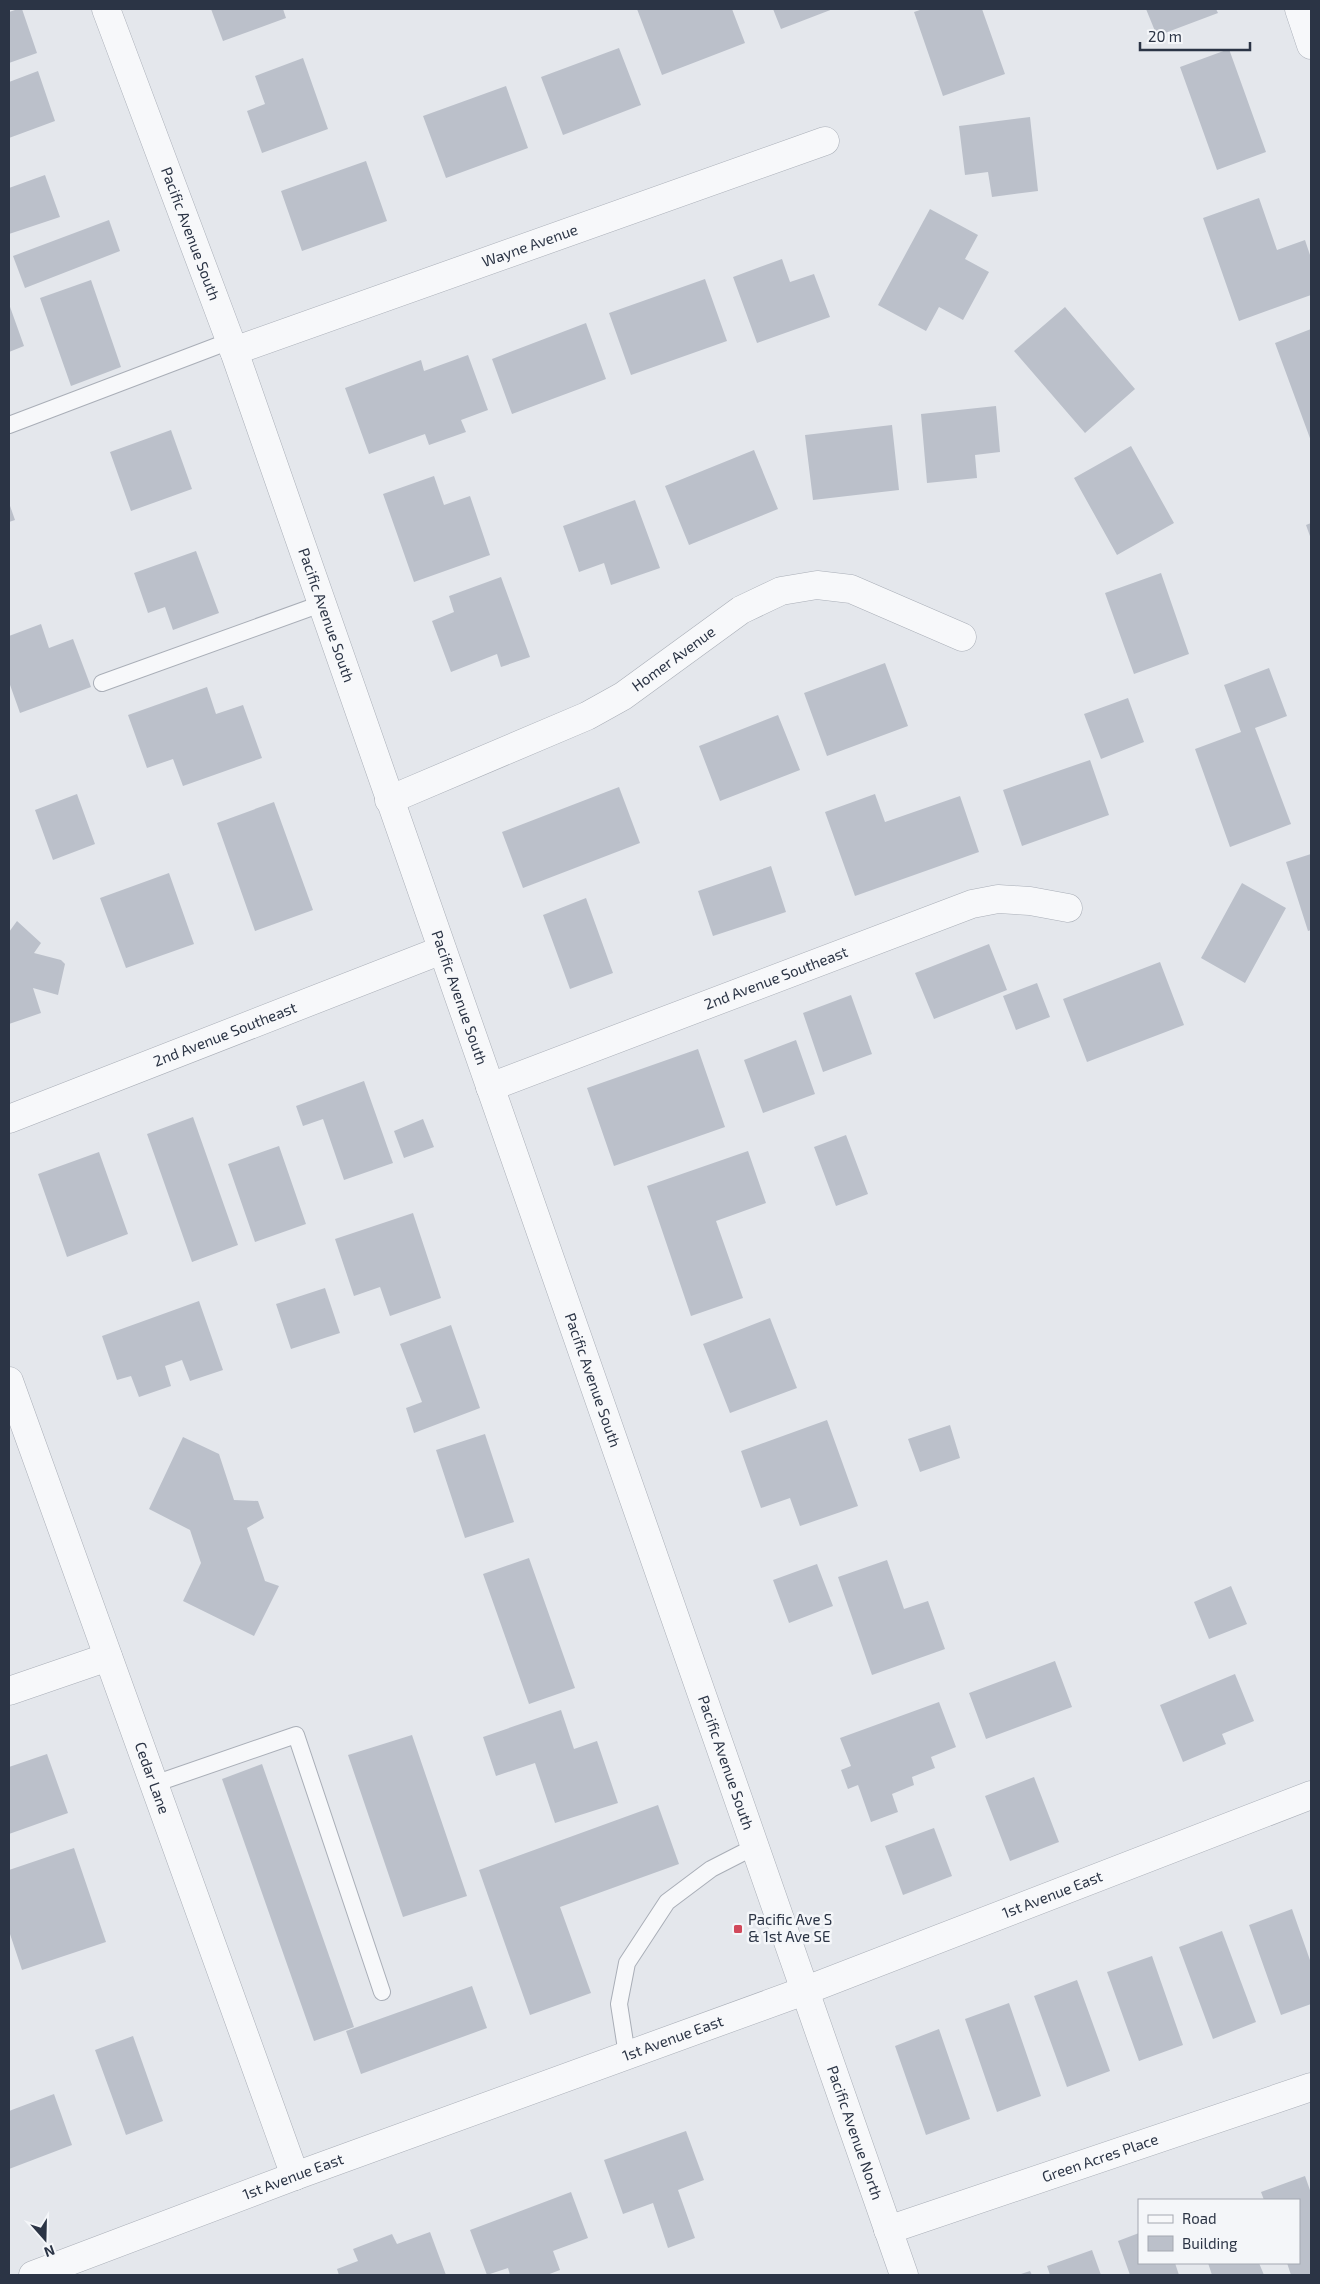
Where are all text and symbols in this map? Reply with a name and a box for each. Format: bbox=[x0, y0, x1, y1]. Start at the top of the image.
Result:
scale bar bbox=[1140, 20, 1250, 52]
text: 20 m bbox=[1148, 27, 1182, 45]
street label: Pacific Avenue South bbox=[158, 164, 224, 303]
street label: Wayne Avenue bbox=[479, 220, 580, 270]
street label: Pacific Avenue South bbox=[295, 545, 359, 685]
street label: Homer Avenue bbox=[628, 622, 718, 695]
street label: Pacific Avenue South bbox=[428, 928, 492, 1067]
street label: 2nd Avenue Southeast bbox=[701, 942, 850, 1013]
street label: 2nd Avenue Southeast bbox=[151, 998, 299, 1070]
street label: Pacific Avenue South bbox=[562, 1310, 625, 1450]
street label: Pacific Avenue South bbox=[695, 1693, 758, 1832]
street label: Cedar Lane bbox=[132, 1739, 174, 1816]
street label: 1st Avenue East bbox=[999, 1866, 1105, 1922]
place label: Pacific Ave S & 1st Ave SE bbox=[748, 1910, 832, 1945]
marker: Pacific Ave S & 1st Ave SE bbox=[732, 1923, 744, 1935]
street label: 1st Avenue East bbox=[620, 2011, 726, 2064]
street label: Pacific Avenue North bbox=[824, 2063, 887, 2202]
street label: Green Acres Place bbox=[1039, 2129, 1160, 2185]
street label: 1st Avenue East bbox=[240, 2149, 346, 2203]
legend bbox=[1138, 2199, 1300, 2264]
text: Road bbox=[1182, 2209, 1217, 2227]
north arrow bbox=[20, 2214, 70, 2264]
text: Building bbox=[1182, 2234, 1238, 2252]
text: N bbox=[42, 2242, 57, 2261]

